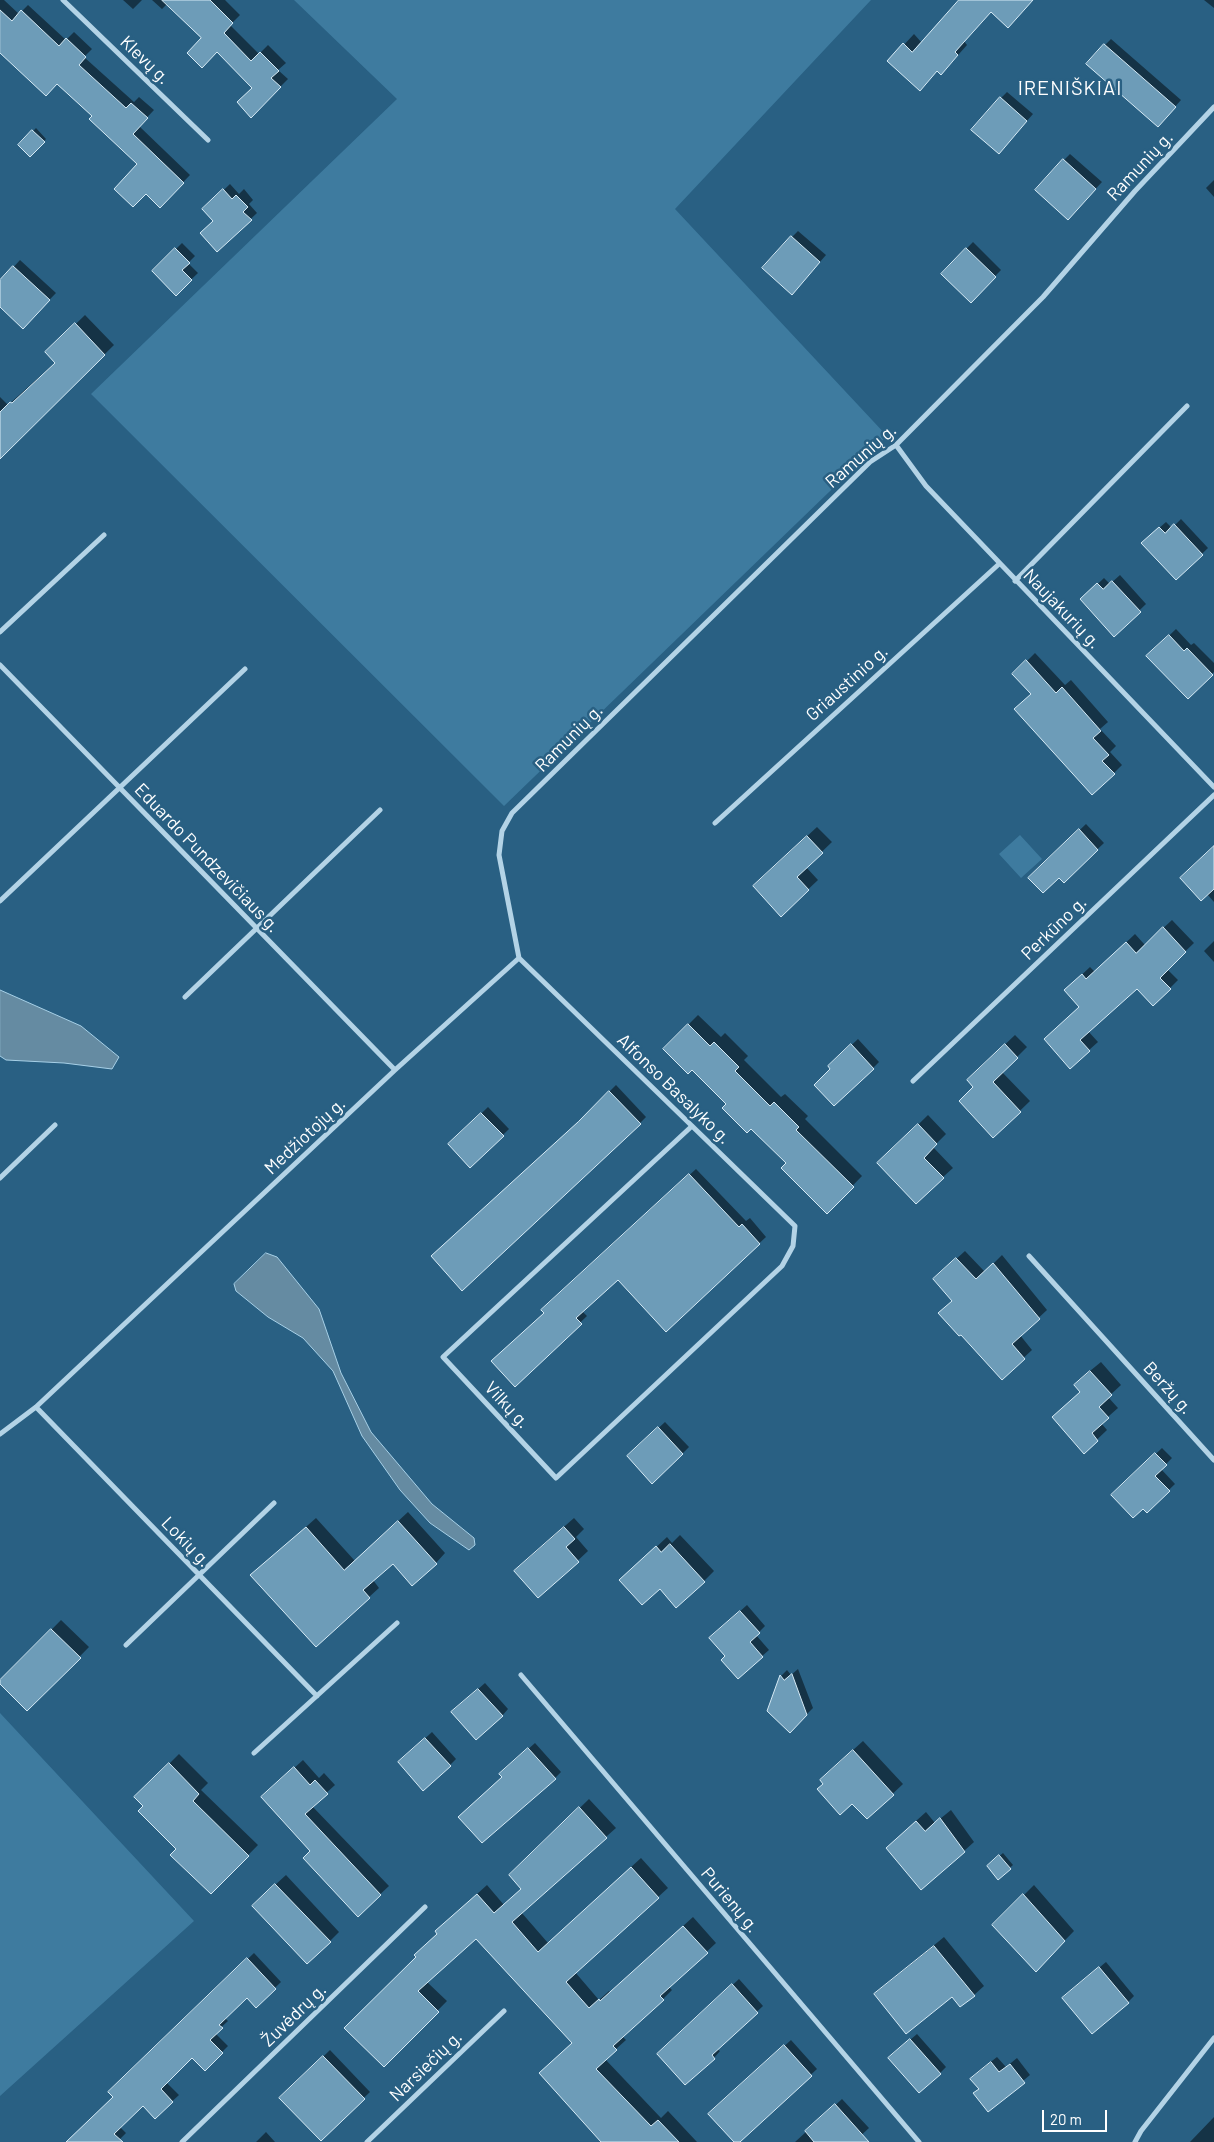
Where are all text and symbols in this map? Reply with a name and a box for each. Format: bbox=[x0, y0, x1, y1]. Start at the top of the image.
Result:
street label: Klevų g. bbox=[116, 31, 174, 89]
district label: IRENIŠKIAI bbox=[1016, 76, 1124, 100]
street label: Ramunių g. bbox=[1102, 127, 1178, 205]
street label: Ramunių g. bbox=[821, 419, 901, 493]
street label: Naujakurių g. bbox=[1019, 565, 1105, 653]
street label: Griaustinio g. bbox=[801, 640, 893, 726]
street label: Ramunių g. bbox=[531, 700, 607, 776]
street label: Eduardo Pundzevičiaus g. bbox=[130, 779, 284, 937]
street label: Perkūno g. bbox=[1017, 891, 1091, 965]
street label: Alfonso Basalyko g. bbox=[613, 1029, 735, 1149]
street label: Medžiotojų g. bbox=[260, 1093, 350, 1179]
street label: Beržų g. bbox=[1139, 1357, 1197, 1419]
street label: Vilkų g. bbox=[480, 1377, 534, 1433]
street label: Lokių g. bbox=[157, 1512, 215, 1572]
street label: Purienų g. bbox=[696, 1863, 764, 1937]
street label: Žuvėdrų g. bbox=[257, 1979, 331, 2051]
street label: Narsiečių g. bbox=[385, 2026, 467, 2106]
scale bar bbox=[1044, 2100, 1109, 2132]
text: 20 m bbox=[1050, 2110, 1082, 2128]

